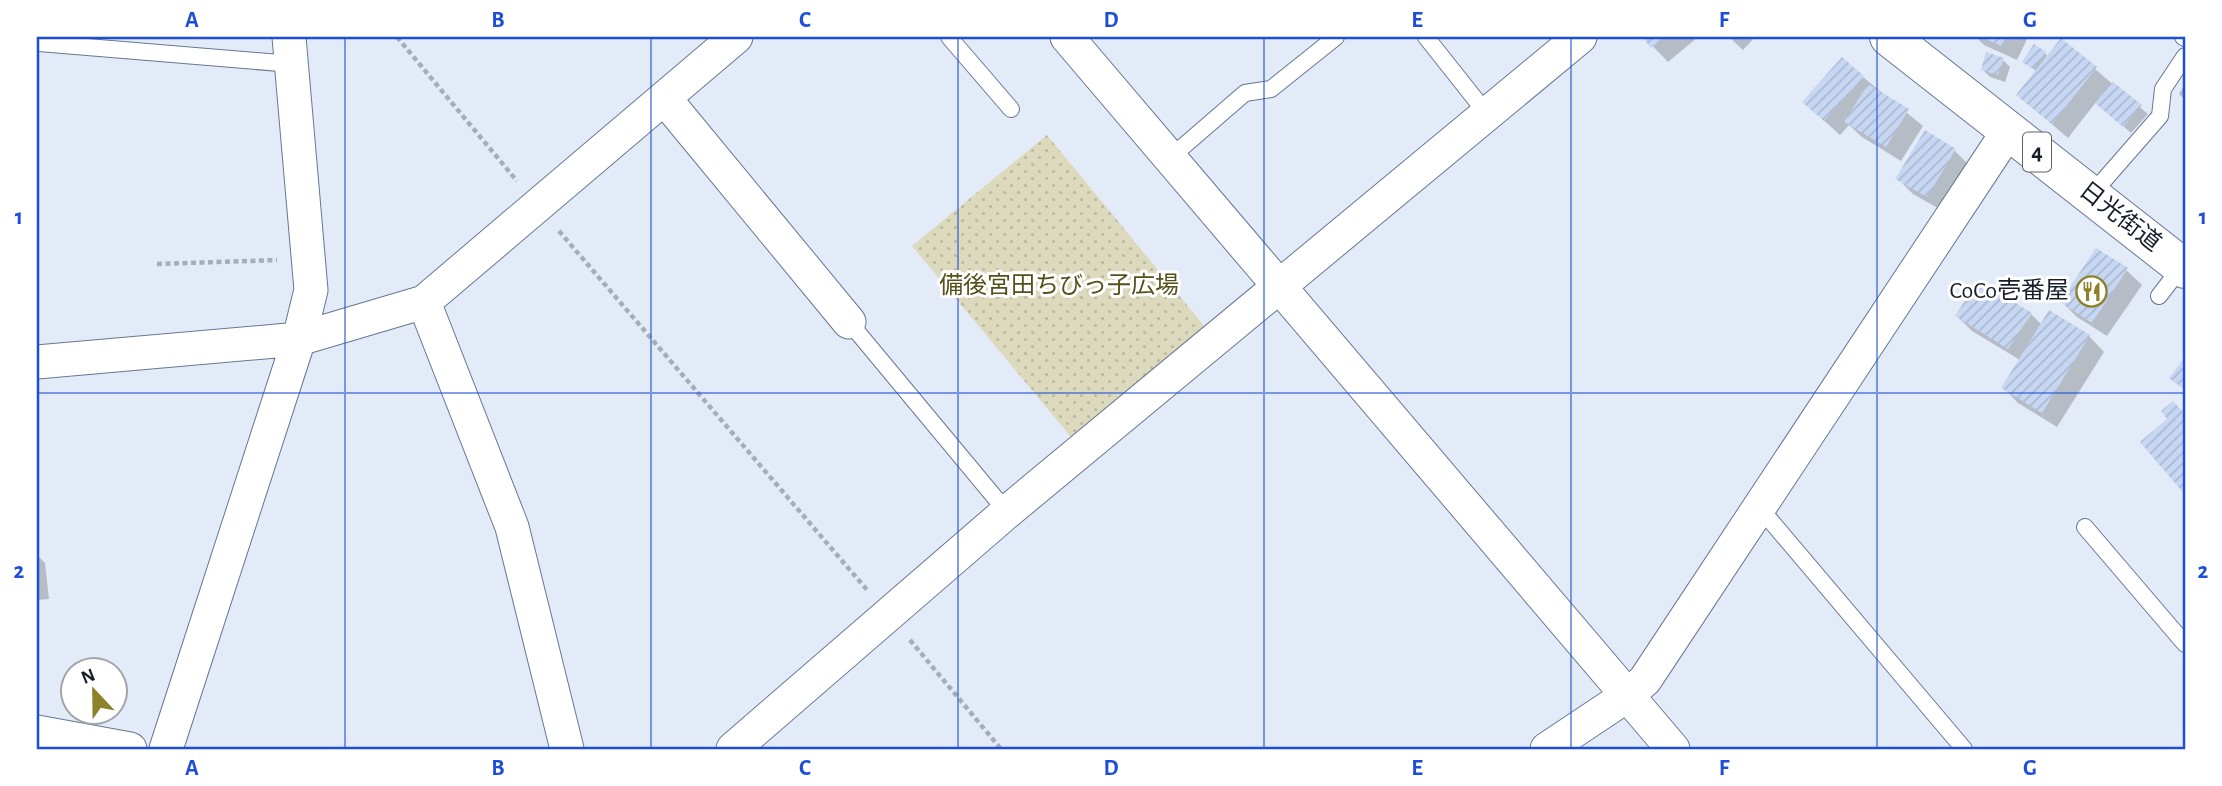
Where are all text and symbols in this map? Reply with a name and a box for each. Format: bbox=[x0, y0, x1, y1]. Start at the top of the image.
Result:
text: A bbox=[185, 9, 199, 32]
text: B bbox=[491, 9, 505, 32]
text: C bbox=[799, 9, 811, 32]
text: D bbox=[1103, 9, 1119, 32]
text: E bbox=[1411, 9, 1423, 32]
text: F bbox=[1719, 9, 1730, 32]
text: G bbox=[2023, 9, 2037, 32]
road number: 4 bbox=[2023, 132, 2051, 172]
street label: 日光街道 bbox=[2075, 176, 2166, 256]
text: 1 bbox=[15, 206, 23, 229]
text: 1 bbox=[2199, 206, 2207, 229]
park label: 備後宮田ちびっ子広場 bbox=[939, 272, 1179, 298]
restaurant icon: CoCo壱番屋 bbox=[2075, 274, 2109, 308]
place label: CoCo壱番屋 bbox=[1949, 277, 2069, 303]
text: 2 bbox=[14, 560, 25, 583]
text: 2 bbox=[2198, 560, 2209, 583]
north arrow bbox=[60, 656, 130, 726]
text: N bbox=[79, 665, 98, 688]
text: A bbox=[185, 757, 199, 780]
text: B bbox=[491, 757, 505, 780]
text: C bbox=[799, 757, 811, 780]
text: D bbox=[1103, 757, 1119, 780]
text: E bbox=[1411, 757, 1423, 780]
text: F bbox=[1719, 757, 1730, 780]
text: G bbox=[2023, 757, 2037, 780]

